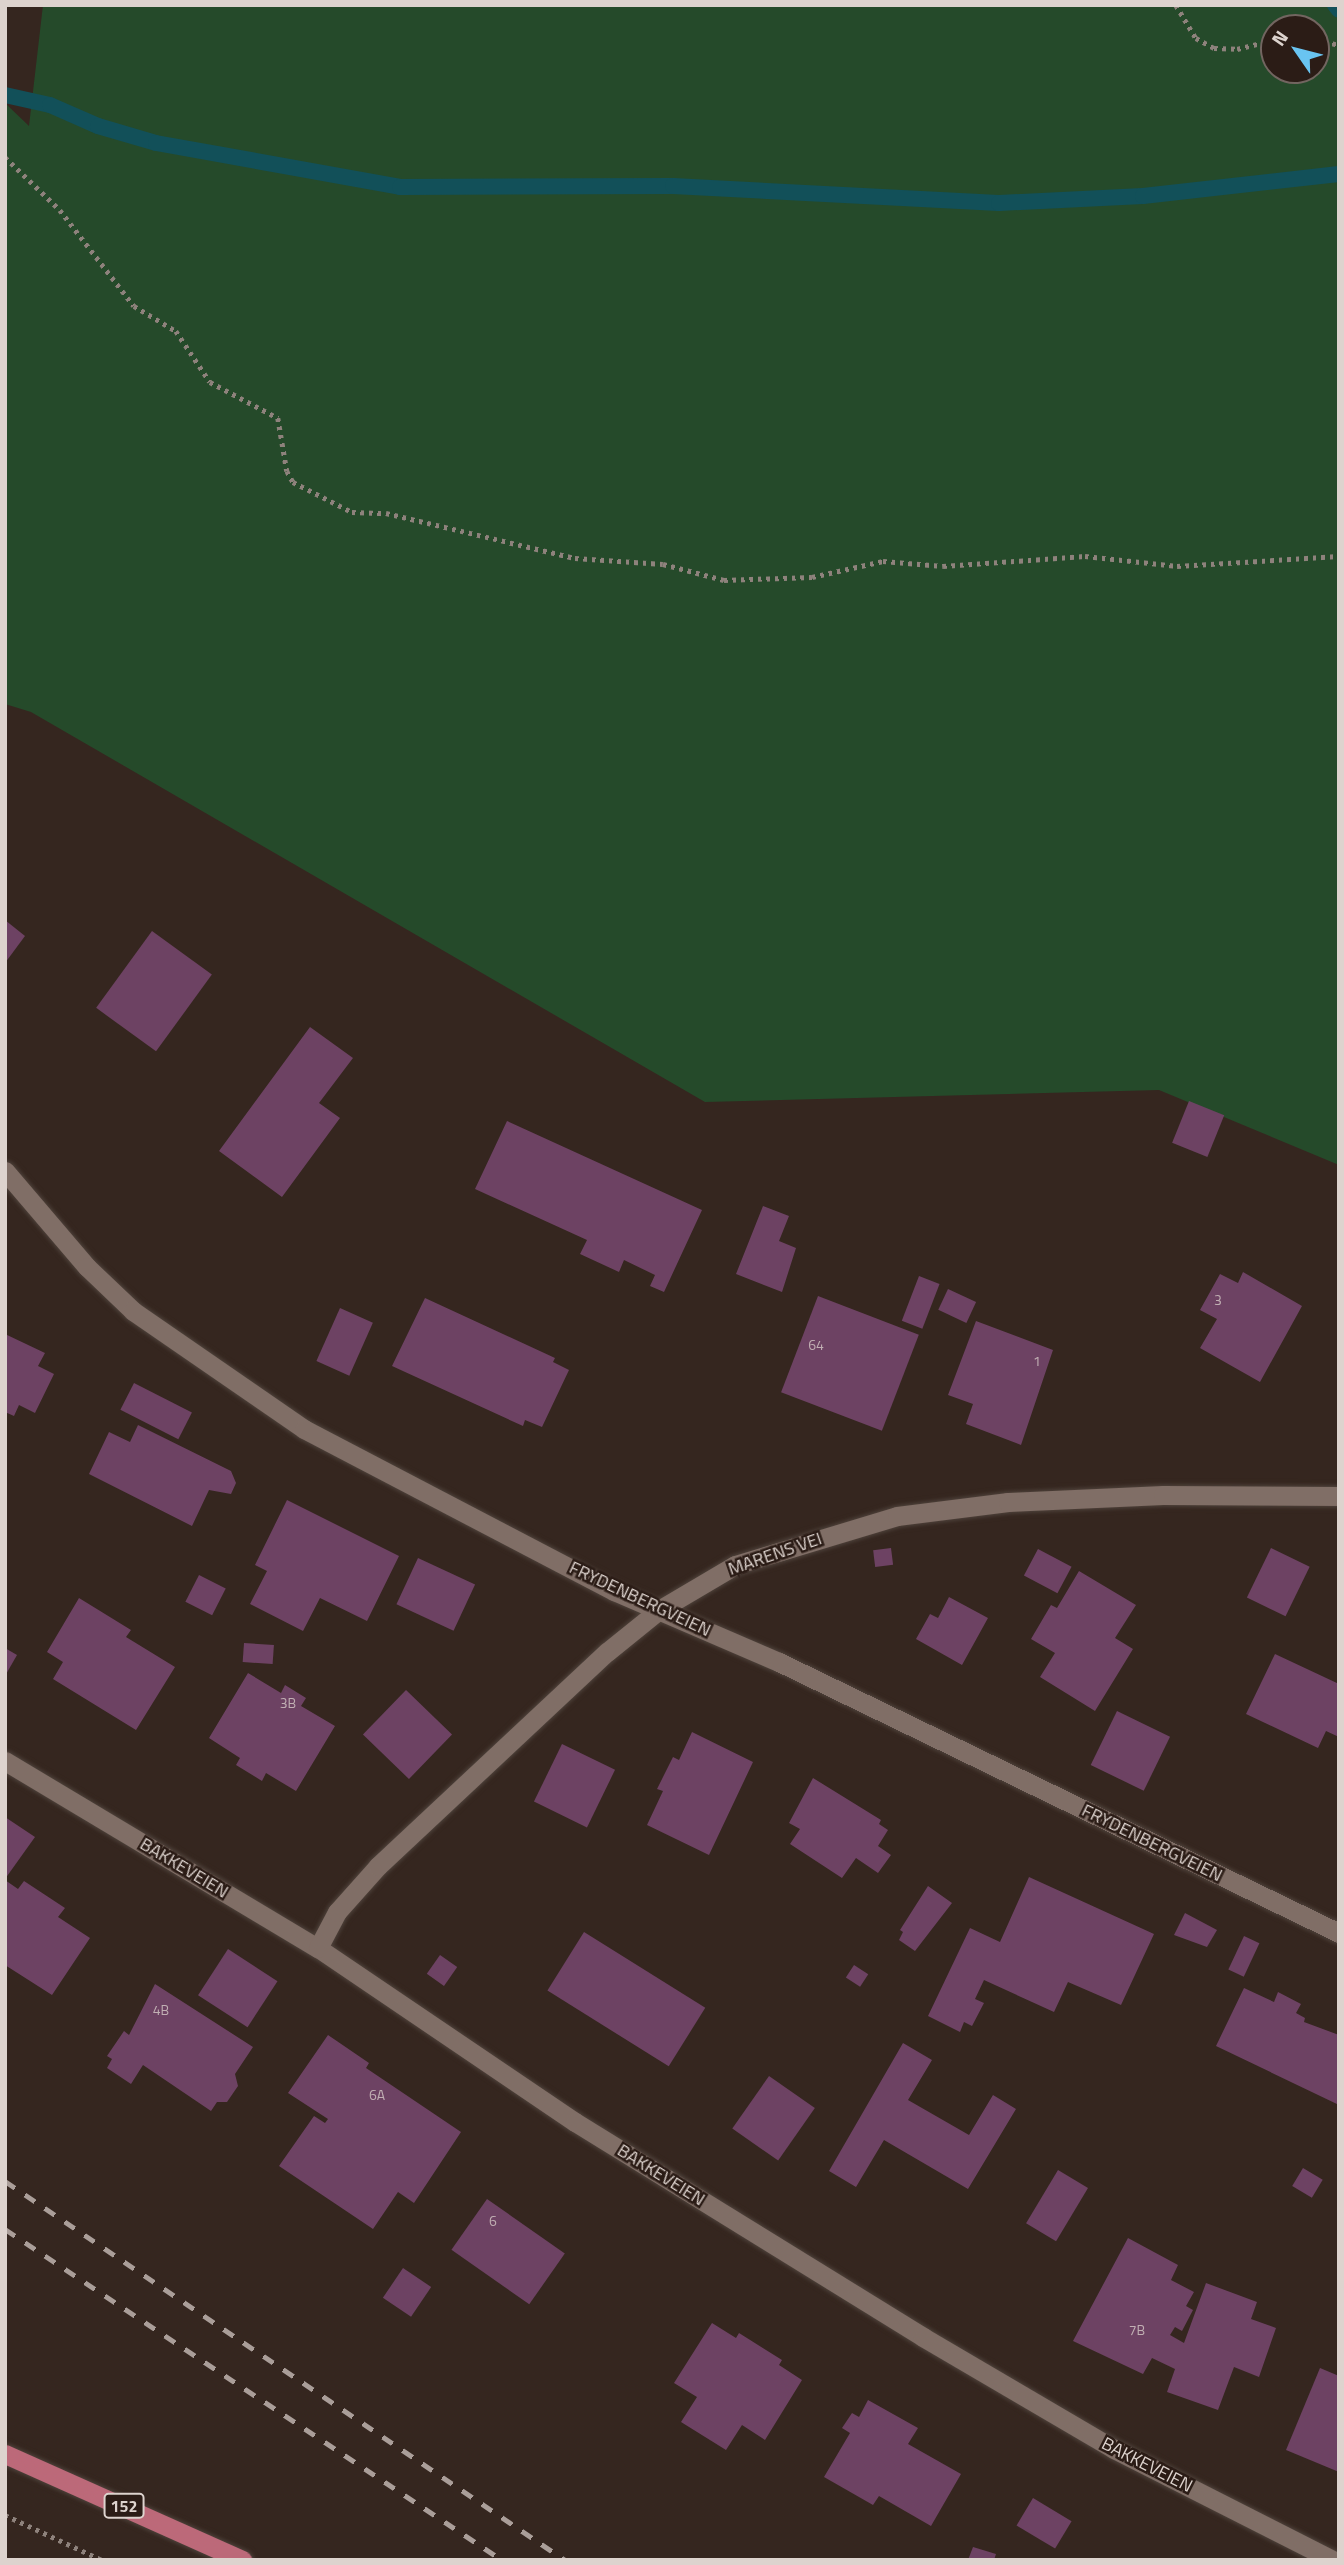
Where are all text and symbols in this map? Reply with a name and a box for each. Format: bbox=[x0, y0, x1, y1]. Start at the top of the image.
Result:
north arrow bbox=[1260, 14, 1330, 84]
text: N bbox=[1263, 24, 1295, 52]
house number: 3 bbox=[1214, 1292, 1222, 1308]
house number: 64 bbox=[808, 1337, 824, 1353]
house number: 1 bbox=[1033, 1353, 1041, 1369]
street label: MARENS VEI bbox=[725, 1528, 825, 1580]
street label: FRYDENBERGVEIEN bbox=[566, 1557, 714, 1641]
house number: 3B bbox=[280, 1695, 296, 1711]
street label: FRYDENBERGVEIEN bbox=[1078, 1800, 1226, 1886]
street label: BAKKEVEIEN bbox=[136, 1833, 232, 1903]
house number: 4B bbox=[153, 2002, 169, 2018]
house number: 6A bbox=[369, 2087, 385, 2103]
street label: BAKKEVEIEN bbox=[613, 2140, 709, 2210]
house number: 6 bbox=[489, 2213, 497, 2229]
house number: 7B bbox=[1129, 2322, 1145, 2338]
street label: BAKKEVEIEN bbox=[1098, 2433, 1196, 2497]
road number: 152 bbox=[103, 2494, 145, 2518]

